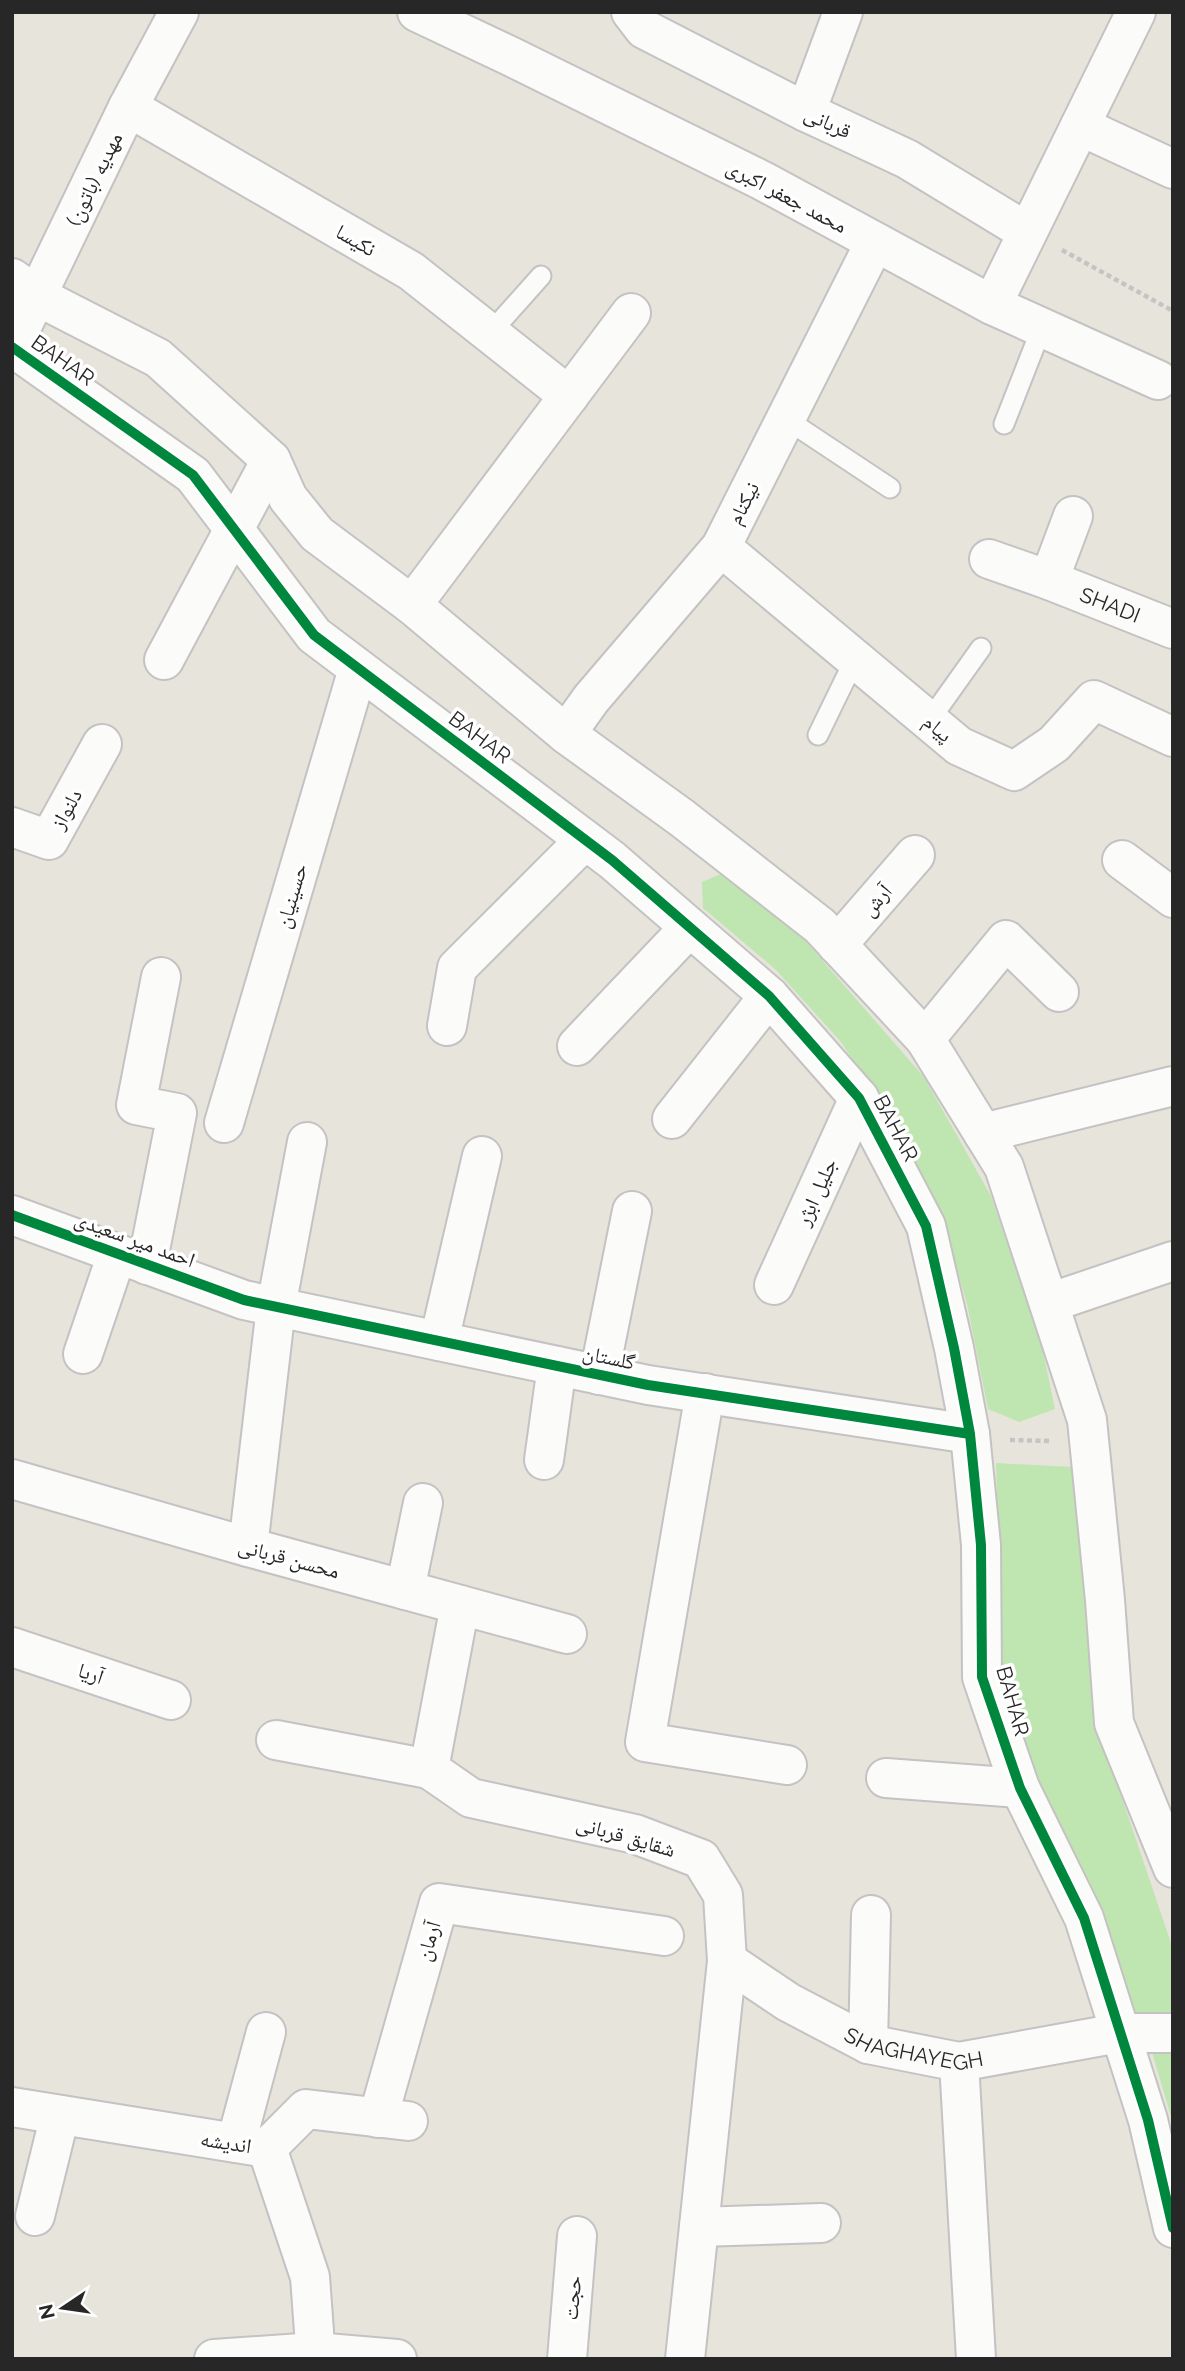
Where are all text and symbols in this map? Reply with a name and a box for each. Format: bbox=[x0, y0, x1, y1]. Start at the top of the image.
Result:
street label: قربانی bbox=[800, 100, 855, 145]
street label: مهدیه (باتون) bbox=[61, 128, 127, 230]
street label: محمد جعفر اکبری bbox=[722, 154, 852, 238]
street label: نکیسا bbox=[331, 219, 381, 261]
street label: BAHAR bbox=[27, 329, 99, 391]
street label: نیکنام bbox=[722, 477, 766, 529]
street label: SHADI bbox=[1077, 581, 1144, 627]
street label: BAHAR bbox=[444, 706, 516, 768]
street label: پیام bbox=[917, 709, 958, 749]
street label: دلنواز bbox=[44, 784, 87, 834]
street label: حسینیان bbox=[270, 861, 312, 931]
street label: آرش bbox=[855, 878, 898, 922]
street label: BAHAR bbox=[868, 1091, 924, 1165]
street label: جلیل ابژر bbox=[790, 1154, 843, 1231]
street label: احمد میر سعیدی bbox=[71, 1206, 199, 1272]
street label: گلستان bbox=[580, 1339, 638, 1375]
street label: محسن قربانی bbox=[235, 1533, 342, 1584]
street label: آریا bbox=[75, 1657, 108, 1689]
street label: BAHAR bbox=[991, 1663, 1035, 1739]
street label: شقایق قربانی bbox=[573, 1810, 678, 1863]
street label: آرمان bbox=[410, 1918, 446, 1964]
street label: SHAGHAYEGH bbox=[840, 2021, 985, 2075]
street label: اندیشه bbox=[199, 2126, 253, 2158]
north arrow bbox=[28, 2273, 98, 2343]
street label: حجت bbox=[558, 2275, 586, 2321]
text: N bbox=[34, 2302, 59, 2321]

